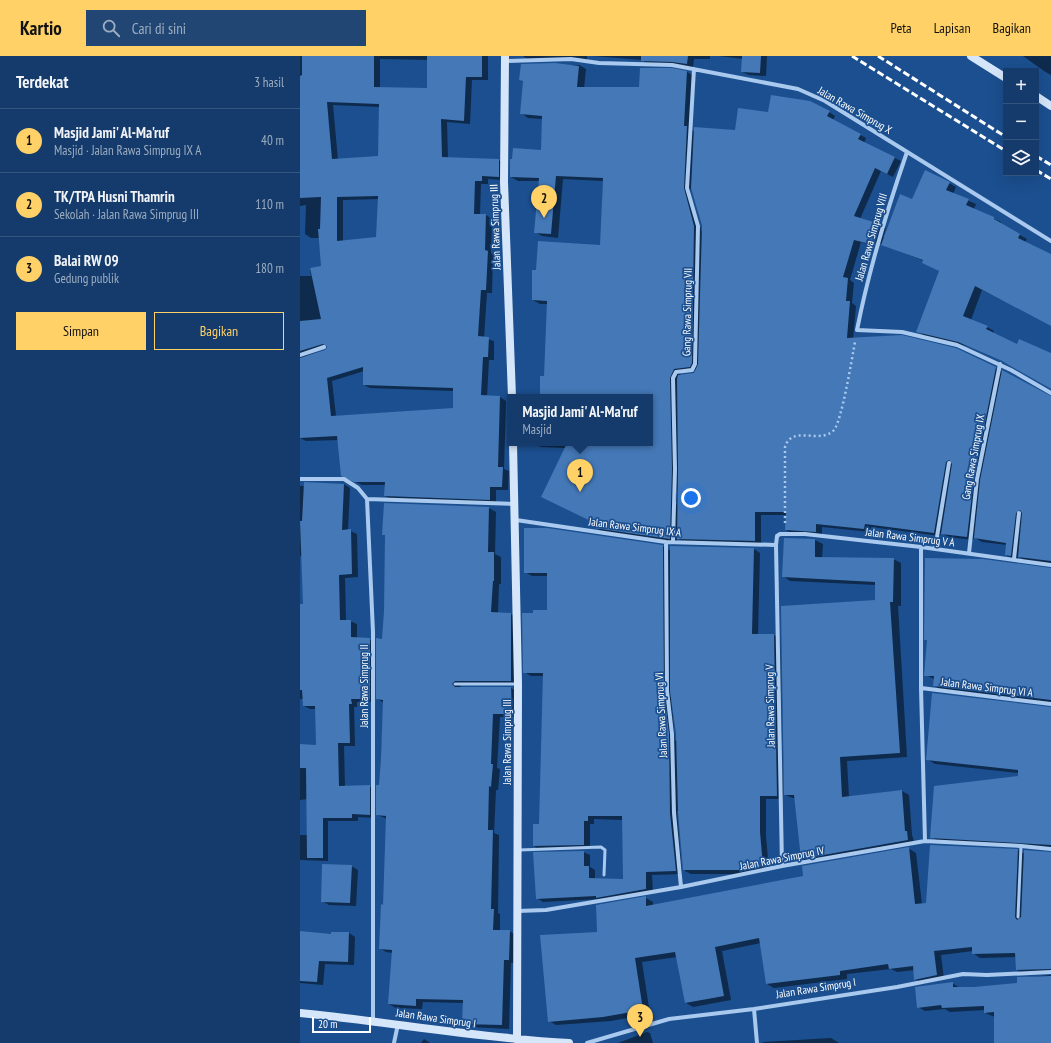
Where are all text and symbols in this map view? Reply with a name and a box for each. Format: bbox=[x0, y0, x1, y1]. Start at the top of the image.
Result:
search box bbox=[86, 10, 366, 46]
text: Kartio bbox=[20, 16, 62, 40]
icon: search bbox=[100, 17, 122, 39]
text: Cari di sini bbox=[132, 19, 186, 38]
text: Peta bbox=[891, 19, 912, 37]
text: Lapisan bbox=[934, 19, 971, 37]
text: Bagikan bbox=[993, 19, 1031, 37]
map controls bbox=[1003, 68, 1039, 176]
button: + bbox=[1003, 68, 1039, 104]
text: Terdekat bbox=[16, 71, 68, 93]
text: 3 hasil bbox=[254, 74, 284, 91]
street label: Jalan Rawa Simprug X bbox=[815, 83, 895, 137]
button: − bbox=[1003, 104, 1039, 140]
text: Masjid Jami' Al-Ma'ruf bbox=[54, 123, 169, 142]
text: 1 bbox=[26, 132, 32, 149]
text: 40 m bbox=[261, 132, 284, 149]
button: layers bbox=[1003, 140, 1039, 176]
text: Masjid · Jalan Rawa Simprug IX A bbox=[54, 142, 201, 159]
street label: Jalan Rawa Simprug III bbox=[487, 184, 504, 271]
pin: 2 bbox=[531, 185, 557, 218]
text: TK/TPA Husni Thamrin bbox=[54, 187, 175, 206]
street label: Jalan Rawa Simprug VIII bbox=[852, 192, 890, 283]
text: 2 bbox=[26, 196, 32, 213]
text: 110 m bbox=[255, 196, 284, 213]
text: Sekolah · Jalan Rawa Simprug III bbox=[54, 206, 199, 223]
text: Balai RW 09 bbox=[54, 251, 119, 270]
text: 3 bbox=[26, 260, 32, 277]
text: 180 m bbox=[255, 260, 284, 277]
street label: Gang Rawa Simprug VII bbox=[679, 268, 695, 356]
text: Gedung publik bbox=[54, 270, 119, 287]
button: Simpan bbox=[16, 312, 146, 350]
button: Bagikan bbox=[154, 312, 284, 350]
popup bbox=[507, 394, 653, 446]
text: Masjid Jami' Al-Ma'ruf bbox=[522, 402, 638, 421]
street label: Gang Rawa Simprug IX bbox=[959, 413, 987, 501]
text: Masjid bbox=[522, 421, 552, 438]
pin: 1 bbox=[567, 459, 593, 492]
your location bbox=[681, 488, 701, 508]
street label: Jalan Rawa Simprug IX A bbox=[587, 514, 683, 540]
street label: Jalan Rawa Simprug V A bbox=[864, 524, 956, 550]
street label: Jalan Rawa Simprug II bbox=[357, 644, 371, 729]
street label: Jalan Rawa Simprug V bbox=[762, 664, 778, 749]
street label: Jalan Rawa Simprug VI bbox=[652, 672, 670, 759]
street label: Jalan Rawa Simprug VI A bbox=[939, 674, 1035, 700]
street label: Jalan Rawa Simprug III bbox=[500, 699, 514, 786]
street label: Jalan Rawa Simprug IV bbox=[738, 843, 826, 873]
street label: Jalan Rawa Simprug I bbox=[774, 975, 857, 1001]
pin: 3 bbox=[627, 1004, 653, 1037]
street label: Jalan Rawa Simprug I bbox=[394, 1005, 477, 1031]
scale bar bbox=[312, 1015, 371, 1034]
text: 20 m bbox=[318, 1017, 337, 1031]

